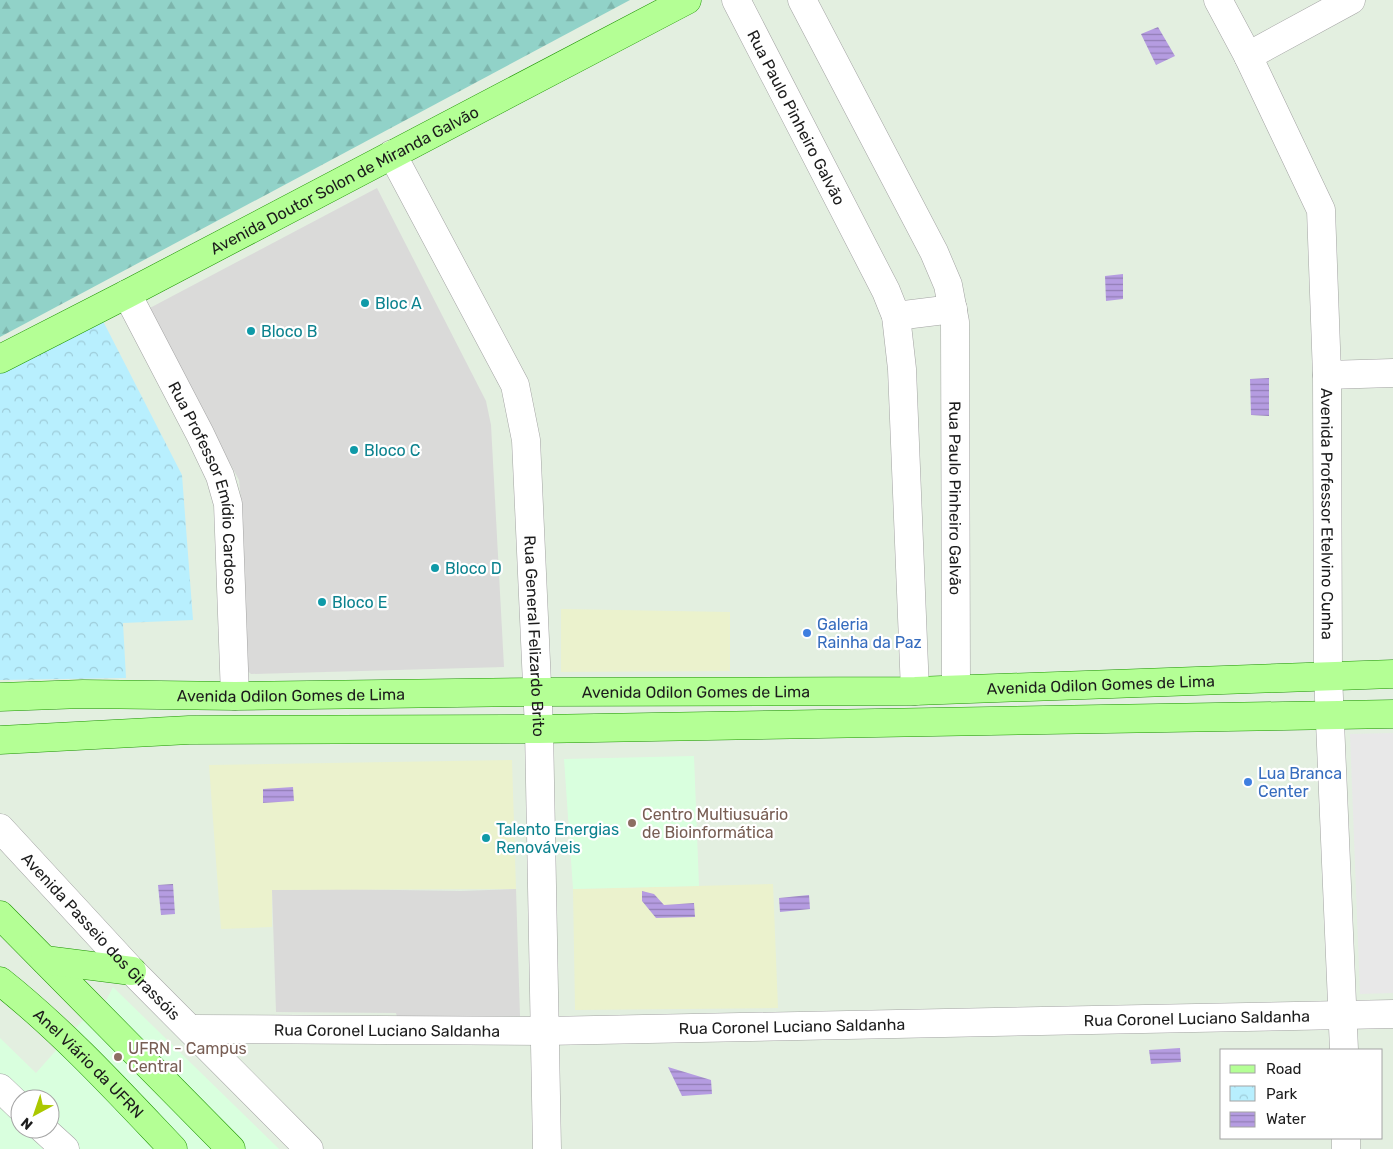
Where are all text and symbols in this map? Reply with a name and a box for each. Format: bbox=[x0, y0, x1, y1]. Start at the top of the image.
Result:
street label: Rua Paulo Pinheiro Galvão bbox=[744, 27, 849, 208]
street label: Avenida Doutor Solon de Miranda Galvão bbox=[207, 102, 482, 258]
place label: Bloc A bbox=[375, 294, 422, 313]
marker: Bloc A bbox=[359, 297, 371, 309]
place label: Bloco B bbox=[261, 322, 317, 341]
marker: Bloco B bbox=[245, 325, 257, 337]
street label: Rua Professor Emídio Cardoso bbox=[165, 378, 241, 595]
street label: Avenida Professor Etelvino Cunha bbox=[1318, 388, 1337, 640]
street label: Rua Paulo Pinheiro Galvão bbox=[946, 401, 965, 595]
place label: Bloco C bbox=[364, 441, 420, 460]
marker: Bloco C bbox=[348, 444, 360, 456]
street label: Rua General Felizardo Brito bbox=[521, 535, 549, 737]
place label: Bloco D bbox=[445, 559, 502, 578]
marker: Bloco D bbox=[429, 562, 441, 574]
place label: Bloco E bbox=[332, 593, 387, 612]
marker: Bloco E bbox=[316, 596, 328, 608]
place label: Galeria Rainha da Paz bbox=[817, 615, 922, 652]
marker: Galeria Rainha da Paz bbox=[801, 627, 813, 639]
street label: Avenida Odilon Gomes de Lima bbox=[986, 671, 1215, 698]
street label: Avenida Odilon Gomes de Lima bbox=[582, 682, 810, 701]
street label: Avenida Odilon Gomes de Lima bbox=[177, 684, 405, 706]
place label: Lua Branca Center bbox=[1258, 764, 1342, 801]
marker: Lua Branca Center bbox=[1242, 776, 1254, 788]
place label: Centro Multiusuário de Bioinformática bbox=[642, 805, 788, 842]
marker: Centro Multiusuário de Bioinformática bbox=[626, 817, 638, 829]
place label: Talento Energias Renováveis bbox=[496, 820, 619, 857]
marker: Talento Energias Renováveis bbox=[480, 832, 492, 844]
street label: Avenida Passeio dos Girassóis bbox=[18, 848, 184, 1024]
street label: Anel Viário da UFRN bbox=[30, 1004, 148, 1122]
street label: Rua Coronel Luciano Saldanha bbox=[1083, 1006, 1310, 1030]
street label: Rua Coronel Luciano Saldanha bbox=[679, 1014, 905, 1038]
street label: Rua Coronel Luciano Saldanha bbox=[274, 1020, 500, 1040]
place label: UFRN - Campus Central bbox=[128, 1039, 247, 1076]
legend bbox=[1220, 1049, 1383, 1139]
marker: UFRN - Campus Central bbox=[112, 1051, 124, 1063]
text: Road bbox=[1266, 1060, 1302, 1078]
text: Park bbox=[1266, 1085, 1297, 1103]
north arrow bbox=[10, 1089, 60, 1139]
text: Water bbox=[1266, 1110, 1306, 1128]
text: N bbox=[18, 1114, 36, 1133]

